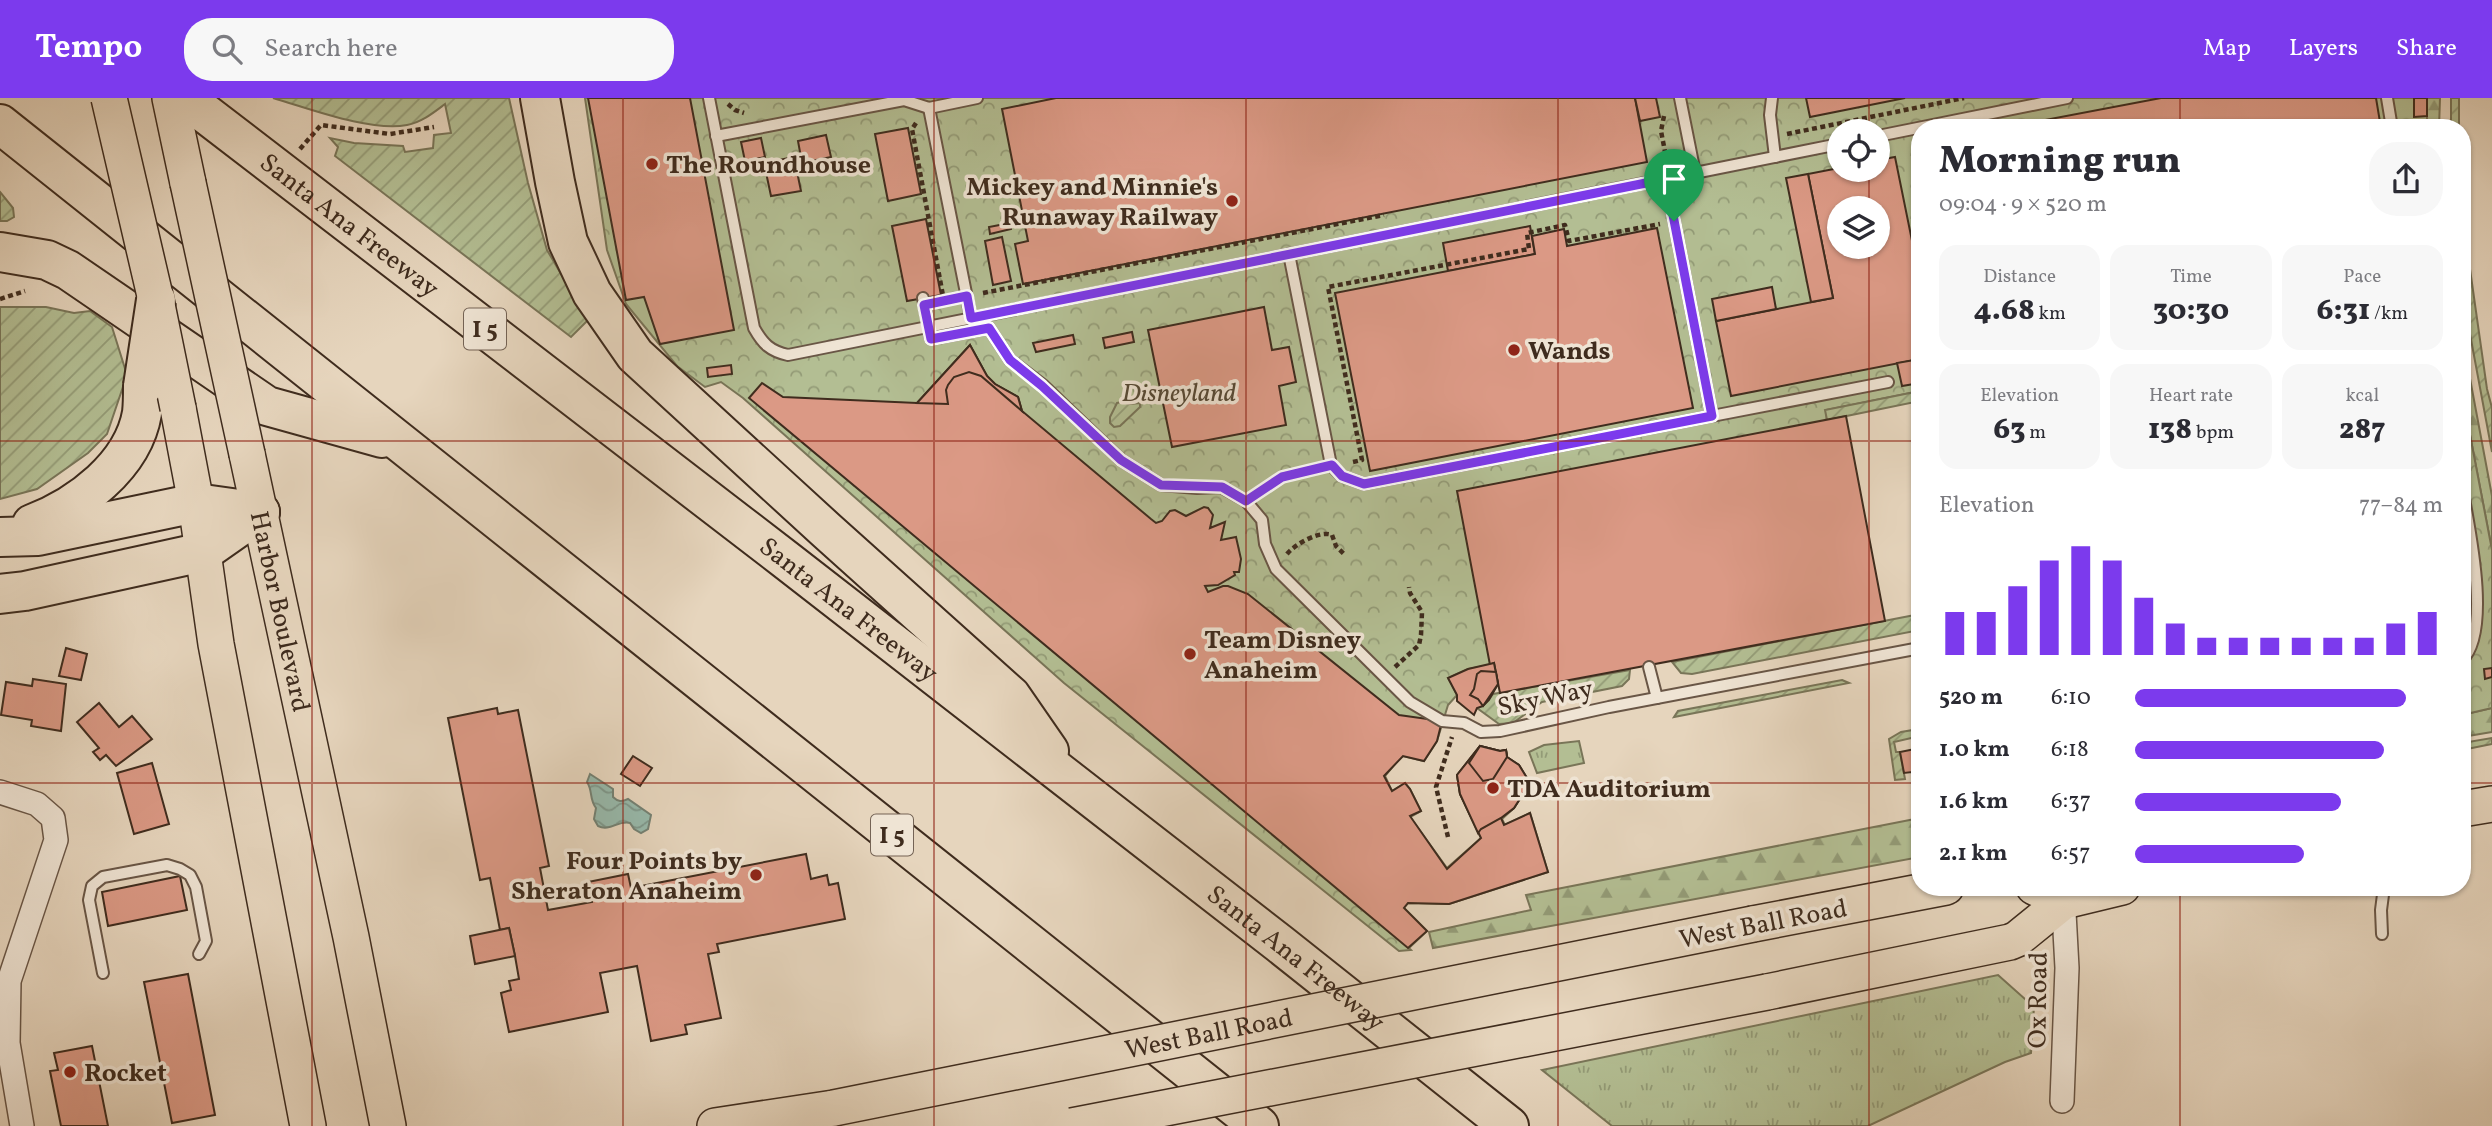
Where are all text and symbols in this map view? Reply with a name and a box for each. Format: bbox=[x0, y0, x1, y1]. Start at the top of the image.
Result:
search box bbox=[184, 18, 674, 81]
text: Tempo bbox=[35, 26, 142, 72]
icon: search bbox=[208, 30, 246, 68]
text: Search here bbox=[264, 31, 398, 67]
text: Map bbox=[2203, 32, 2251, 66]
text: Layers bbox=[2289, 32, 2358, 66]
text: Share bbox=[2396, 32, 2457, 66]
map controls bbox=[1827, 119, 1890, 259]
button: locate bbox=[1827, 119, 1890, 182]
text: Morning run bbox=[1939, 136, 2181, 189]
button: share bbox=[2369, 142, 2443, 216]
street label: Santa Ana Freeway bbox=[251, 146, 446, 307]
place label: The Roundhouse bbox=[666, 148, 871, 184]
pin bbox=[1644, 149, 1704, 221]
marker: The Roundhouse bbox=[644, 156, 660, 172]
icon: arrive bbox=[1655, 160, 1693, 198]
place label: Mickey and Minnie's Runaway Railway bbox=[966, 170, 1218, 236]
text: 09:04 · 9 × 520 m bbox=[1939, 189, 2107, 221]
marker: Mickey and Minnie's Runaway Railway bbox=[1224, 193, 1240, 209]
button: layers bbox=[1827, 196, 1890, 259]
text: Distance bbox=[1983, 264, 2056, 290]
text: Time bbox=[2170, 264, 2212, 290]
text: Pace bbox=[2343, 264, 2381, 290]
text: 4.68 bbox=[1974, 290, 2035, 332]
text: 30:30 bbox=[2153, 290, 2229, 332]
text: 6:31 bbox=[2317, 290, 2370, 332]
text: km bbox=[2035, 301, 2066, 327]
text: /km bbox=[2370, 301, 2408, 327]
road number: I 5 bbox=[464, 308, 506, 350]
place label: Wands bbox=[1528, 334, 1611, 370]
marker: Wands bbox=[1506, 342, 1522, 358]
park label: Disneyland bbox=[1122, 376, 1237, 412]
text: Elevation bbox=[1980, 383, 2059, 409]
text: Heart rate bbox=[2149, 383, 2233, 409]
text: kcal bbox=[2345, 383, 2379, 409]
text: 63 bbox=[1993, 409, 2025, 451]
text: 138 bbox=[2148, 409, 2192, 451]
text: 287 bbox=[2339, 409, 2386, 451]
text: m bbox=[2025, 420, 2046, 446]
text: bpm bbox=[2192, 420, 2234, 446]
text: Elevation bbox=[1939, 490, 2035, 522]
text: 77–84 m bbox=[2359, 490, 2443, 522]
street label: Harbor Boulevard bbox=[240, 508, 318, 716]
street label: Santa Ana Freeway bbox=[751, 530, 945, 692]
place label: Team Disney Anaheim bbox=[1204, 623, 1361, 689]
marker: Team Disney Anaheim bbox=[1182, 646, 1198, 662]
street label: Sky Way bbox=[1494, 671, 1596, 727]
text: 520 m bbox=[1939, 682, 2003, 714]
text: 6:10 bbox=[2051, 682, 2091, 714]
text: 1.0 km bbox=[1939, 734, 2010, 766]
text: 6:18 bbox=[2051, 734, 2089, 766]
place label: TDA Auditorium bbox=[1507, 772, 1711, 808]
marker: TDA Auditorium bbox=[1485, 780, 1501, 796]
text: 1.6 km bbox=[1939, 786, 2008, 818]
text: 6:37 bbox=[2051, 786, 2091, 818]
road number: I 5 bbox=[871, 814, 913, 856]
text: 2.1 km bbox=[1939, 838, 2008, 870]
text: 6:57 bbox=[2051, 838, 2090, 870]
place label: Four Points by Sheraton Anaheim bbox=[511, 844, 742, 910]
marker: Four Points by Sheraton Anaheim bbox=[748, 867, 764, 883]
street label: Santa Ana Freeway bbox=[1199, 878, 1392, 1041]
street label: West Ball Road bbox=[1676, 891, 1850, 959]
street label: Ox Road bbox=[2020, 951, 2058, 1049]
street label: West Ball Road bbox=[1122, 1001, 1296, 1069]
place label: Rocket bbox=[84, 1056, 167, 1092]
marker: Rocket bbox=[62, 1064, 78, 1080]

